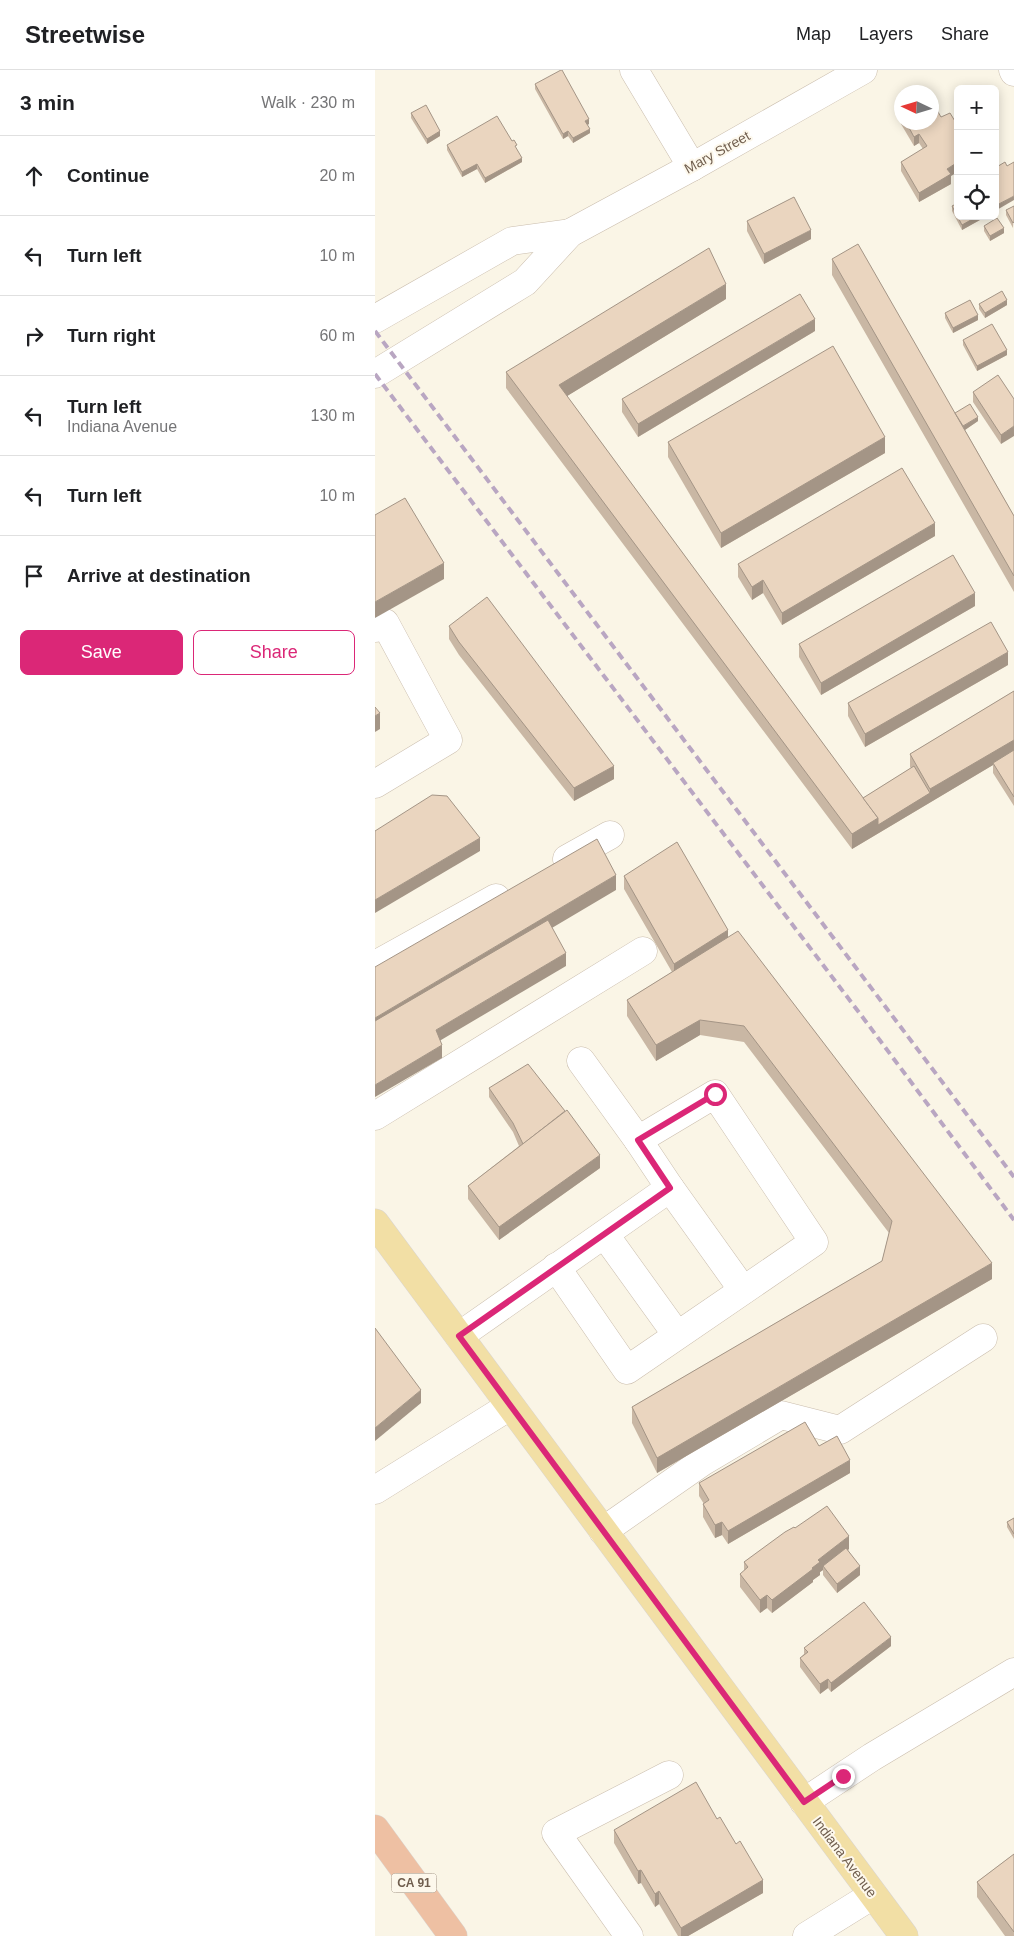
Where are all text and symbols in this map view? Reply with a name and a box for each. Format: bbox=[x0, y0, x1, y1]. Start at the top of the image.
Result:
text: Streetwise bbox=[25, 21, 145, 48]
text: Map bbox=[796, 24, 831, 44]
text: Layers bbox=[859, 24, 913, 44]
text: Share bbox=[941, 24, 989, 44]
north arrow bbox=[894, 85, 939, 130]
map controls bbox=[954, 85, 999, 220]
button: + bbox=[954, 85, 999, 130]
text: 3 min bbox=[20, 91, 75, 114]
text: Walk · 230 m bbox=[261, 94, 355, 111]
street label: Mary Street bbox=[681, 127, 753, 177]
button: − bbox=[954, 130, 999, 175]
icon: ahead bbox=[20, 162, 48, 190]
text: Continue bbox=[67, 165, 149, 186]
text: 20 m bbox=[319, 167, 355, 184]
button: locate bbox=[954, 175, 999, 220]
icon: left bbox=[20, 242, 48, 270]
text: Turn left bbox=[67, 245, 142, 266]
text: 10 m bbox=[319, 247, 355, 264]
icon: right bbox=[20, 322, 48, 350]
text: Turn right bbox=[67, 325, 155, 346]
text: 60 m bbox=[319, 327, 355, 344]
text: Turn left bbox=[67, 396, 142, 417]
icon: left bbox=[20, 402, 48, 430]
text: 130 m bbox=[311, 407, 355, 424]
text: Indiana Avenue bbox=[67, 418, 177, 435]
icon: left bbox=[20, 482, 48, 510]
text: Turn left bbox=[67, 485, 142, 506]
text: 10 m bbox=[319, 487, 355, 504]
icon: arrive bbox=[20, 562, 48, 590]
text: Arrive at destination bbox=[67, 565, 251, 586]
button: Save bbox=[20, 630, 183, 675]
button: Share bbox=[193, 630, 355, 675]
route start bbox=[704, 1083, 727, 1106]
route end bbox=[832, 1765, 855, 1788]
street label: Indiana Avenue bbox=[810, 1814, 880, 1900]
road number: CA 91 bbox=[391, 1874, 437, 1892]

